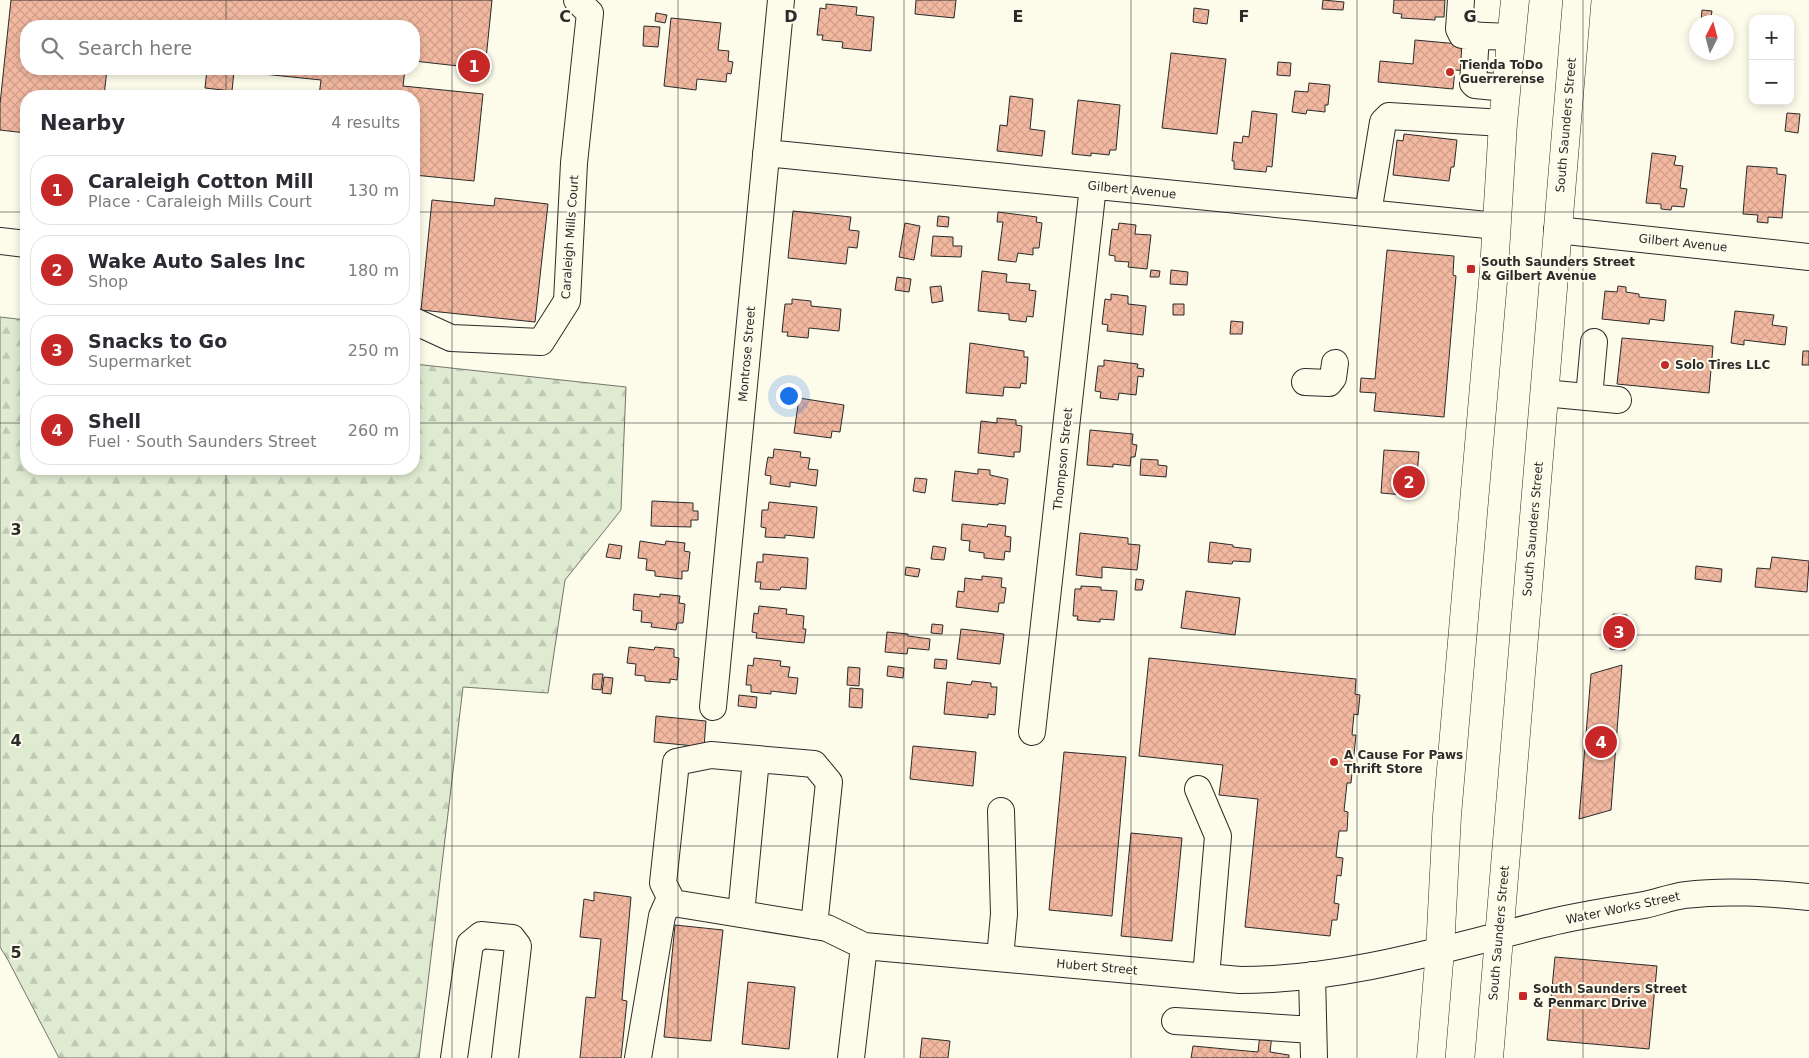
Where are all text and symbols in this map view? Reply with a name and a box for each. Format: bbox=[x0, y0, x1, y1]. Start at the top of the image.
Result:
text: C bbox=[559, 7, 571, 26]
text: D bbox=[784, 7, 798, 26]
text: E bbox=[1013, 7, 1023, 26]
text: F bbox=[1239, 7, 1249, 26]
text: G bbox=[1463, 7, 1477, 26]
north arrow bbox=[1689, 15, 1734, 60]
map controls bbox=[1749, 15, 1794, 105]
button: + bbox=[1749, 15, 1794, 60]
search box bbox=[20, 20, 420, 75]
icon: search bbox=[38, 34, 66, 62]
text: Search here bbox=[78, 37, 192, 59]
pin: 1 bbox=[458, 47, 490, 85]
street label: South Saunders Street bbox=[1553, 57, 1579, 193]
place label: Tienda ToDo Guerrerense bbox=[1460, 58, 1544, 86]
button: − bbox=[1749, 60, 1794, 105]
marker: Tienda ToDo Guerrerense bbox=[1444, 66, 1456, 78]
text: Nearby bbox=[40, 111, 125, 135]
text: 4 results bbox=[331, 113, 400, 132]
text: Caraleigh Cotton Mill bbox=[88, 170, 313, 192]
street label: Caraleigh Mills Court bbox=[559, 174, 581, 300]
street label: Gilbert Avenue bbox=[1087, 178, 1177, 202]
text: 1 bbox=[51, 181, 63, 200]
text: 130 m bbox=[348, 181, 399, 200]
text: Place · Caraleigh Mills Court bbox=[88, 192, 312, 211]
street label: Gilbert Avenue bbox=[1638, 231, 1728, 255]
text: Wake Auto Sales Inc bbox=[88, 250, 305, 272]
place label: South Saunders Street & Gilbert Avenue bbox=[1481, 255, 1635, 283]
text: 2 bbox=[51, 261, 63, 280]
text: 180 m bbox=[348, 261, 399, 280]
marker: South Saunders Street & Gilbert Avenue bbox=[1465, 263, 1477, 275]
text: Shop bbox=[88, 272, 128, 291]
street label: Montrose Street bbox=[736, 305, 758, 402]
text: Snacks to Go bbox=[88, 330, 227, 352]
text: 3 bbox=[51, 341, 63, 360]
text: 250 m bbox=[348, 341, 399, 360]
text: Supermarket bbox=[88, 352, 191, 371]
place label: Solo Tires LLC bbox=[1675, 358, 1770, 372]
marker: Solo Tires LLC bbox=[1659, 359, 1671, 371]
your location bbox=[776, 383, 802, 409]
street label: Thompson Street bbox=[1051, 407, 1075, 512]
text: Shell bbox=[88, 410, 141, 432]
text: 4 bbox=[51, 421, 63, 440]
text: 260 m bbox=[348, 421, 399, 440]
text: Fuel · South Saunders Street bbox=[88, 432, 316, 451]
street label: South Saunders Street bbox=[1520, 461, 1546, 597]
pin: 2 bbox=[1393, 463, 1425, 501]
text: 3 bbox=[10, 520, 22, 539]
pin: 3 bbox=[1603, 613, 1635, 651]
pin: 4 bbox=[1585, 723, 1617, 761]
text: 4 bbox=[10, 731, 22, 750]
place label: A Cause For Paws Thrift Store bbox=[1344, 748, 1463, 776]
marker: A Cause For Paws Thrift Store bbox=[1328, 756, 1340, 768]
street label: South Saunders Street bbox=[1486, 865, 1512, 1001]
street label: Water Works Street bbox=[1565, 889, 1682, 927]
text: 5 bbox=[10, 943, 22, 962]
street label: Hubert Street bbox=[1056, 956, 1139, 978]
place label: South Saunders Street & Penmarc Drive bbox=[1533, 982, 1687, 1010]
marker: South Saunders Street & Penmarc Drive bbox=[1517, 990, 1529, 1002]

